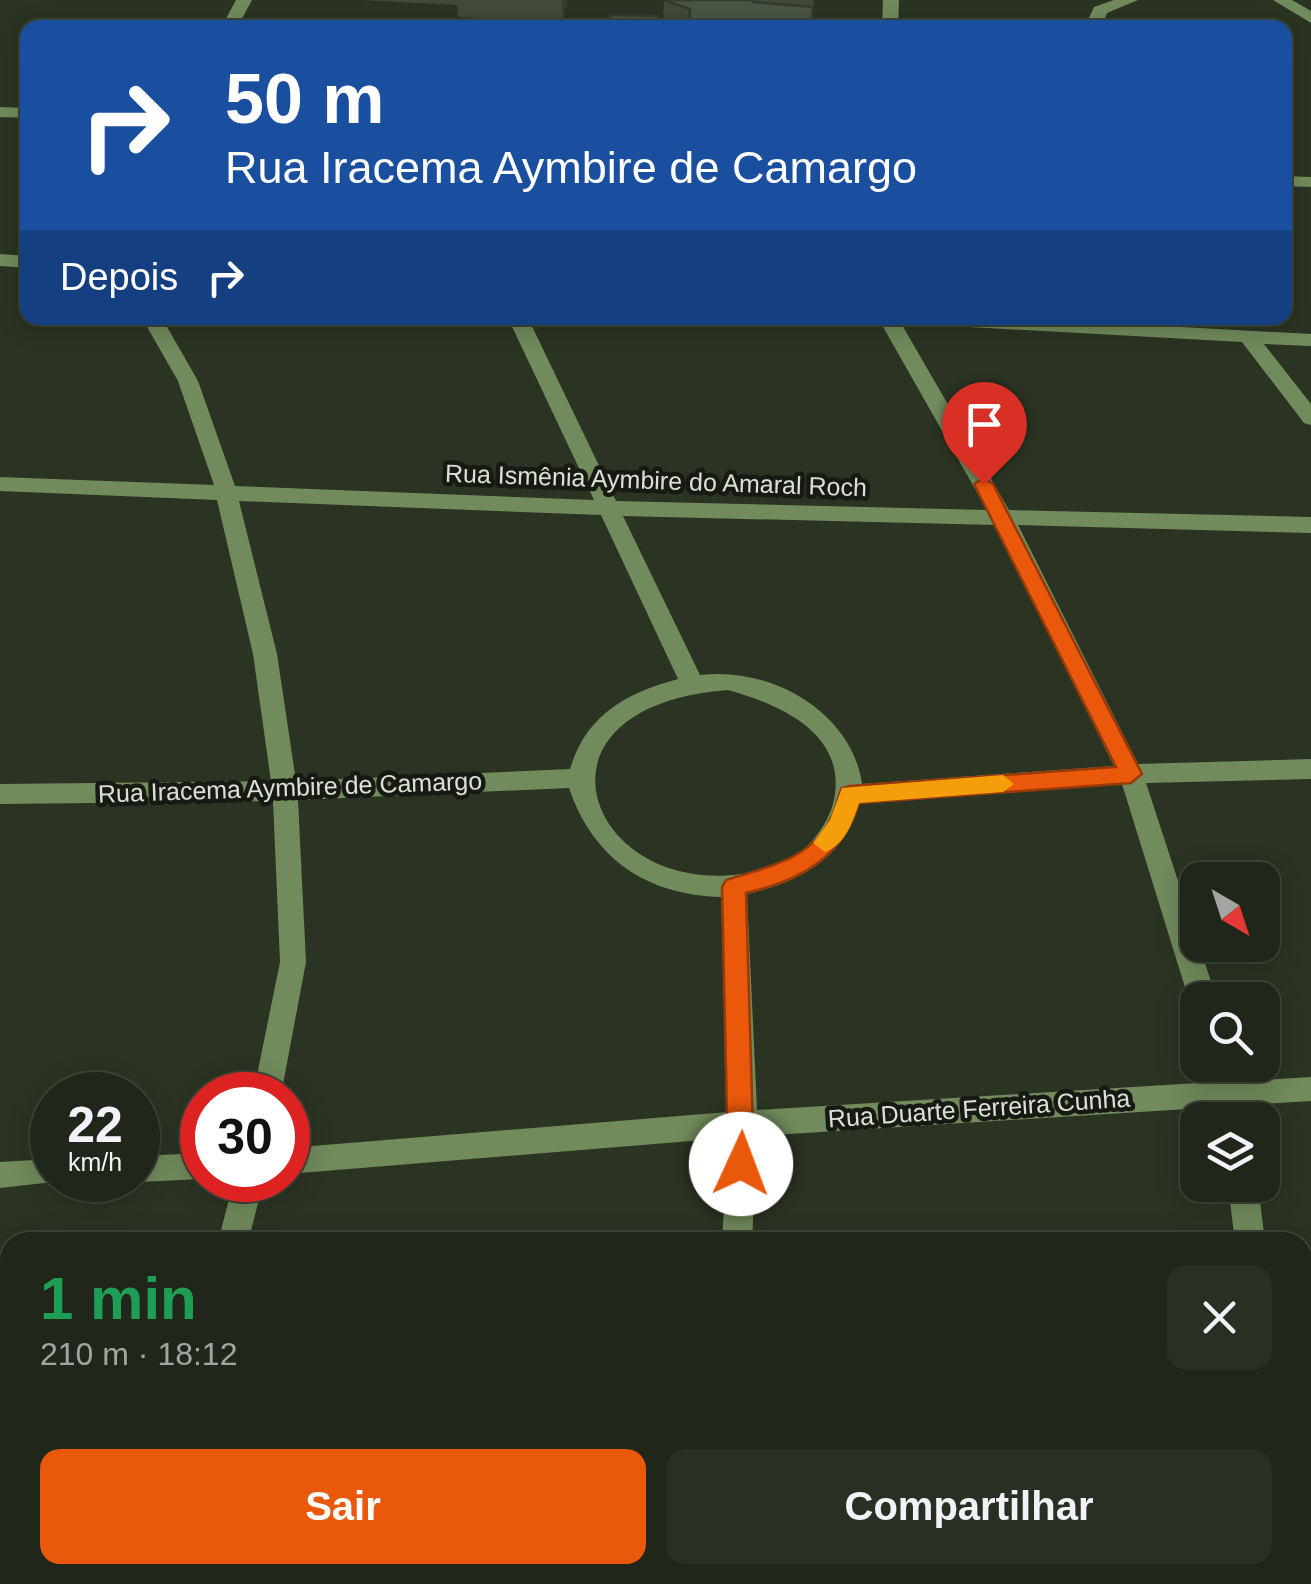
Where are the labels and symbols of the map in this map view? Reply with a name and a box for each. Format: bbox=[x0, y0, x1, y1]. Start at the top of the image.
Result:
pin bbox=[942, 382, 1027, 485]
street label: Rua Ismênia Aymbire do Amaral Roch bbox=[445, 459, 867, 501]
street label: Rua Iracema Aymbire de Camargo bbox=[97, 766, 483, 808]
north arrow bbox=[1180, 862, 1280, 962]
speed limit sign: 30 bbox=[180, 1072, 310, 1202]
street label: Rua Duarte Ferreira Cunha bbox=[827, 1083, 1131, 1133]
position arrow bbox=[689, 1112, 793, 1216]

